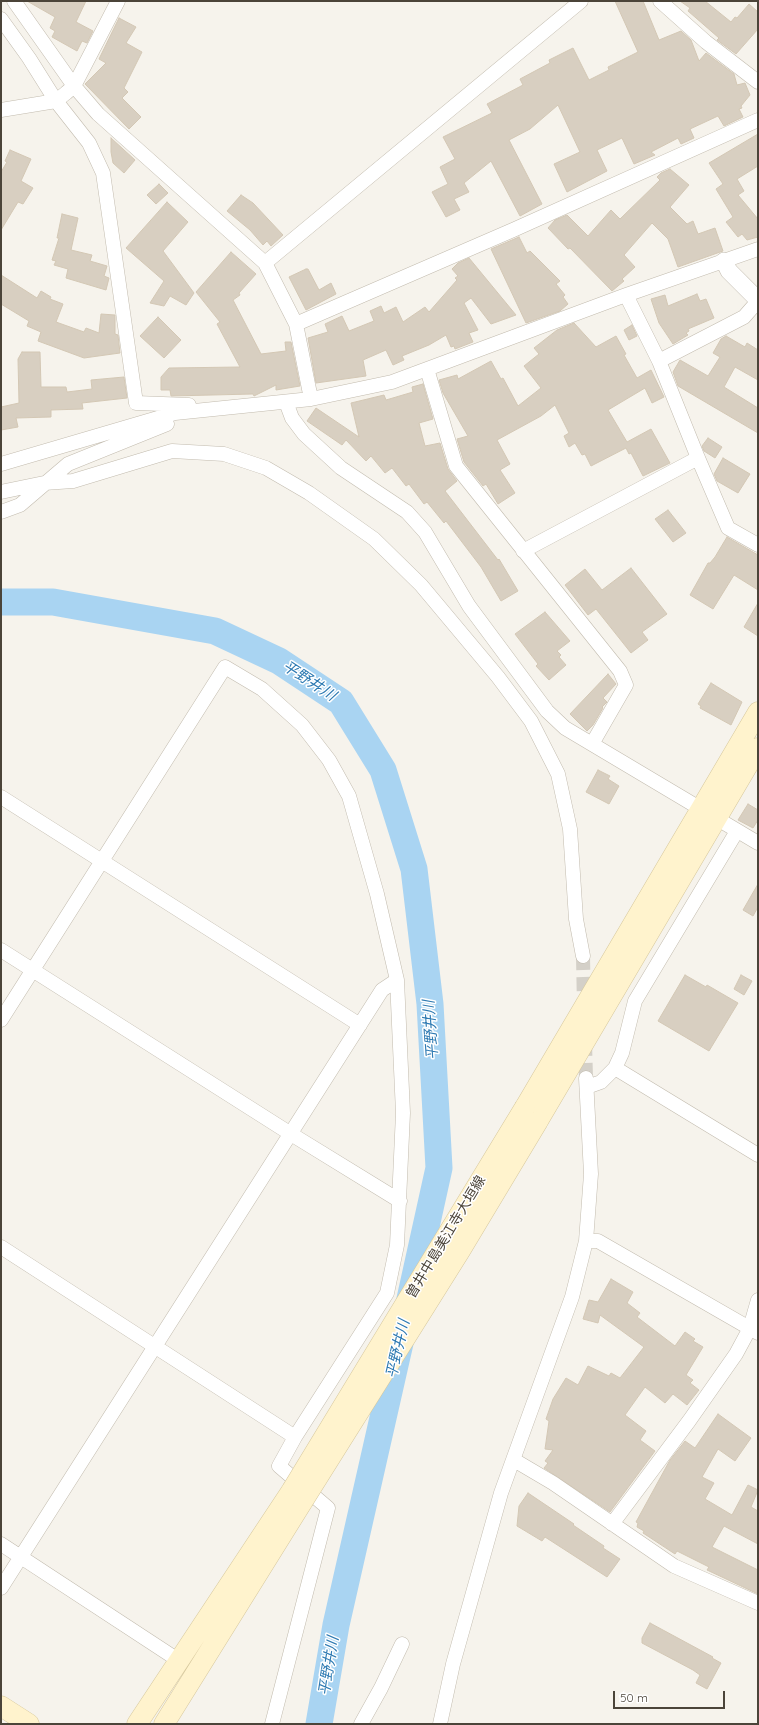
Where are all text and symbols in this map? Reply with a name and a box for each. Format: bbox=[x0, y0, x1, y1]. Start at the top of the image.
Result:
water label: 平野井川 bbox=[279, 657, 339, 705]
water label: 平野井川 bbox=[420, 999, 442, 1061]
street label: 曽井中島美江寺大垣線 bbox=[403, 1173, 489, 1301]
water label: 平野井川 bbox=[382, 1318, 414, 1380]
water label: 平野井川 bbox=[315, 1635, 343, 1697]
scale bar bbox=[615, 1683, 727, 1709]
text: 50 m bbox=[620, 1690, 648, 1705]

